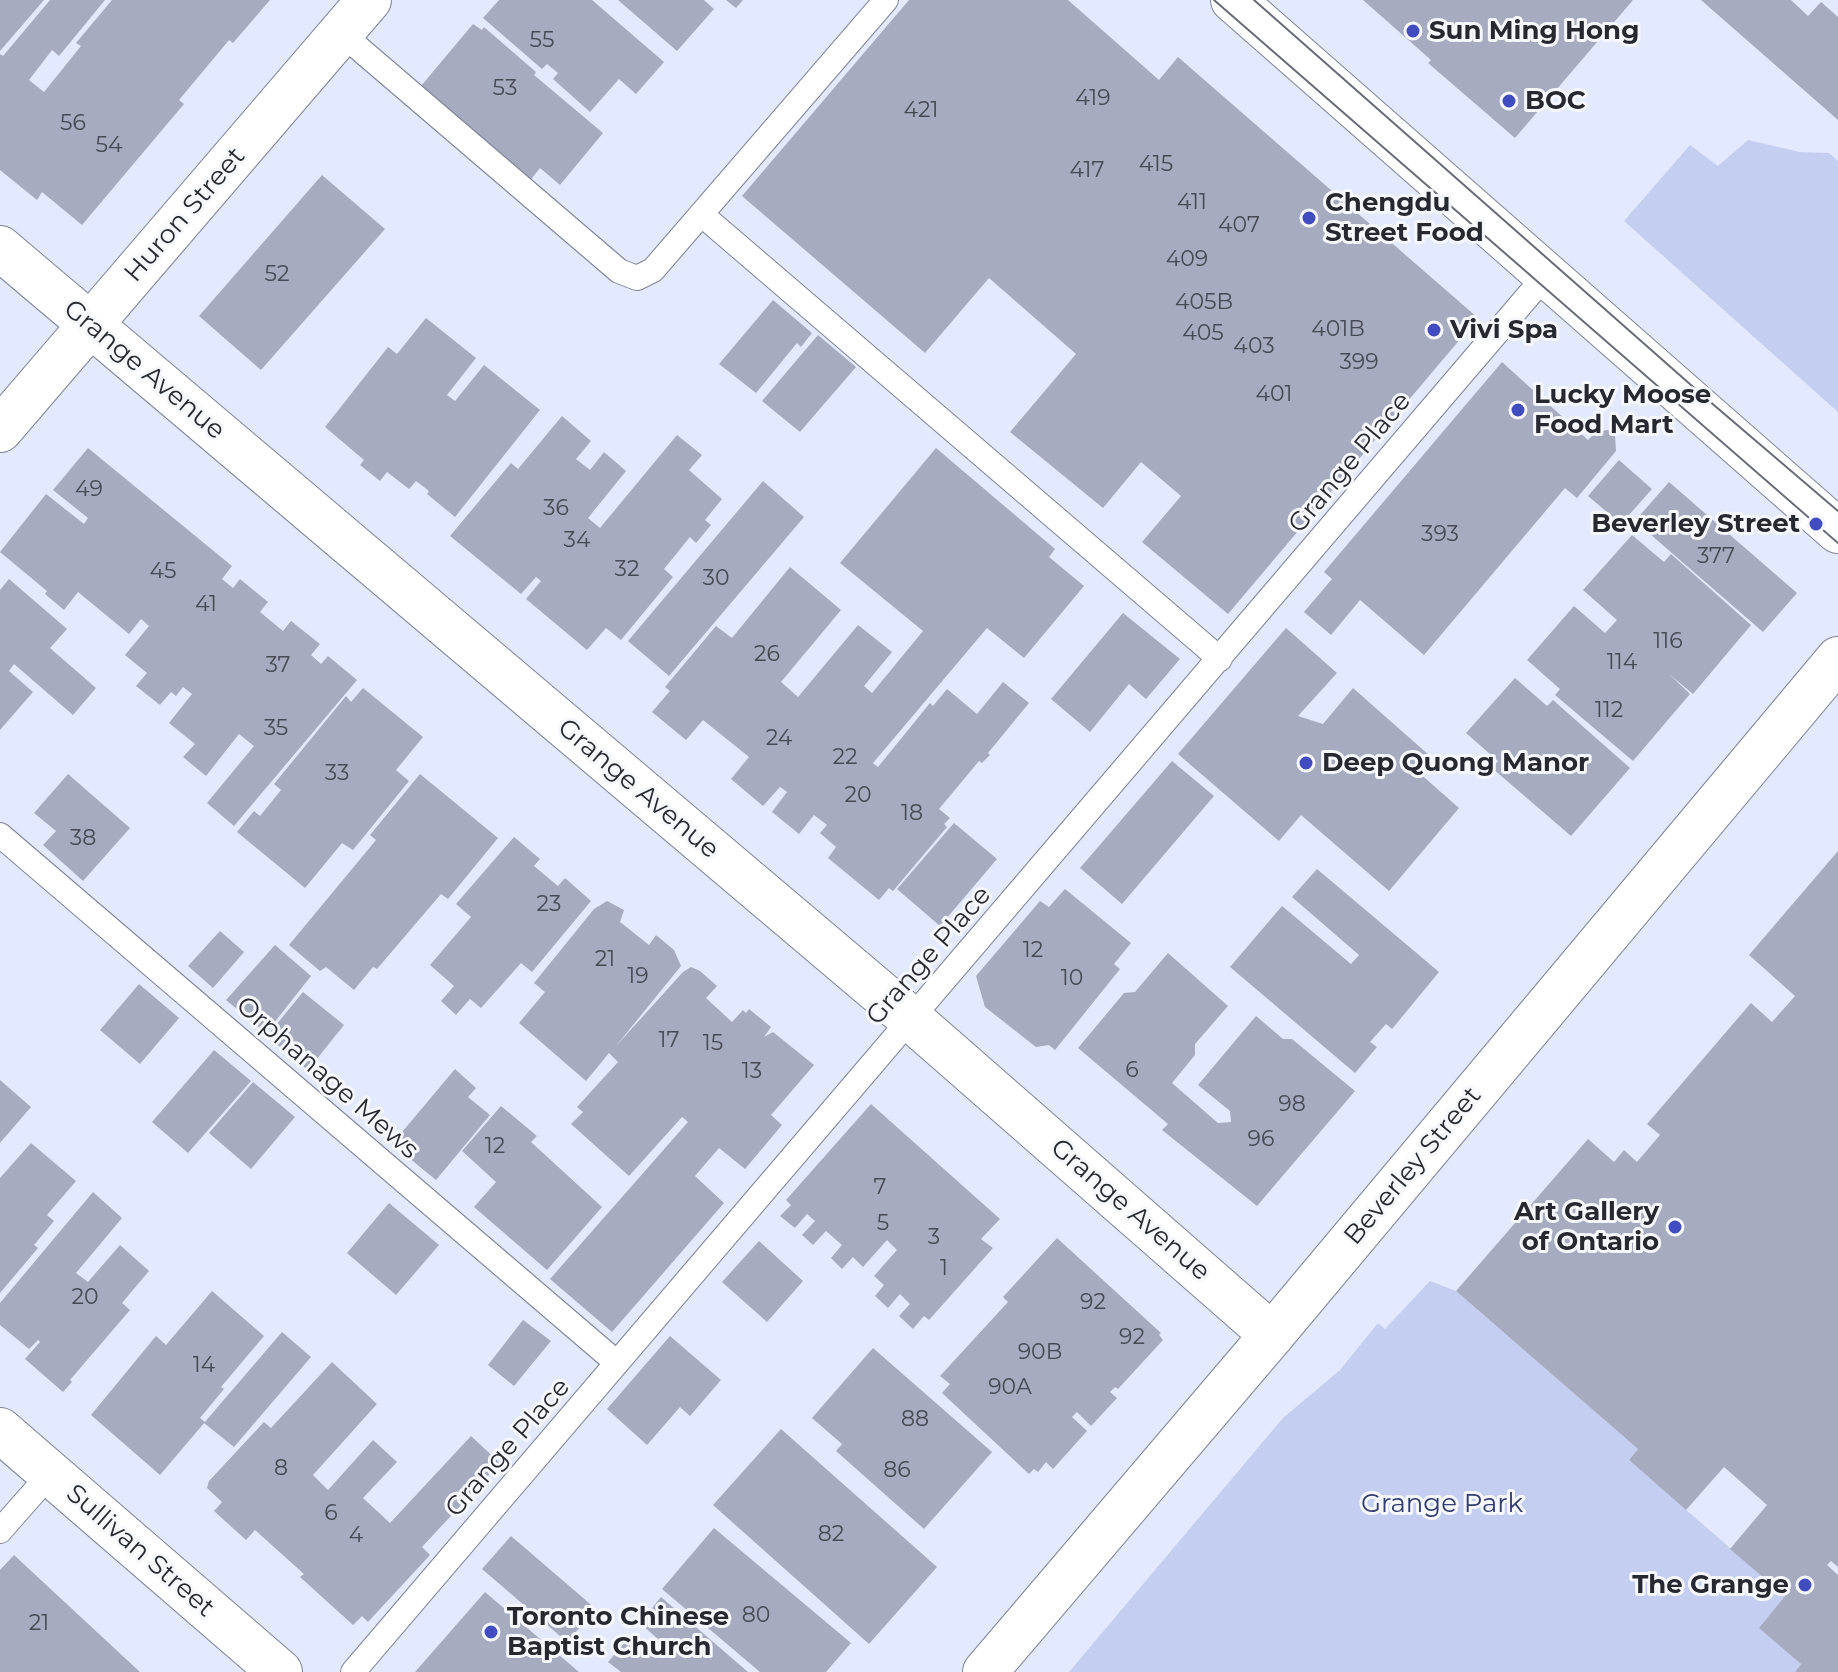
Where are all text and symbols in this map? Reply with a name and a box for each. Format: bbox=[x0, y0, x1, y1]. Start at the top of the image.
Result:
place label: Sun Ming Hong bbox=[1429, 15, 1639, 47]
marker: Sun Ming Hong bbox=[1404, 22, 1422, 40]
house number: 55 bbox=[530, 28, 554, 54]
house number: 53 bbox=[493, 76, 517, 102]
place label: BOC bbox=[1525, 85, 1586, 117]
house number: 419 bbox=[1075, 86, 1111, 112]
marker: BOC bbox=[1500, 92, 1518, 110]
house number: 421 bbox=[904, 98, 938, 124]
house number: 56 bbox=[60, 111, 86, 137]
house number: 54 bbox=[96, 133, 122, 159]
street label: Huron Street bbox=[118, 141, 252, 289]
house number: 415 bbox=[1139, 152, 1173, 178]
house number: 417 bbox=[1070, 158, 1104, 184]
place label: Chengdu Street Food bbox=[1325, 187, 1484, 248]
house number: 411 bbox=[1177, 190, 1207, 216]
marker: Chengdu Street Food bbox=[1300, 209, 1318, 227]
house number: 407 bbox=[1218, 213, 1260, 239]
house number: 409 bbox=[1166, 247, 1208, 273]
house number: 52 bbox=[265, 262, 289, 288]
house number: 405B bbox=[1175, 290, 1233, 316]
street label: Grange Avenue bbox=[57, 294, 231, 446]
place label: Vivi Spa bbox=[1450, 314, 1558, 346]
house number: 401B bbox=[1311, 317, 1365, 343]
house number: 405 bbox=[1182, 321, 1224, 347]
marker: Vivi Spa bbox=[1425, 321, 1443, 339]
house number: 403 bbox=[1233, 334, 1275, 360]
house number: 399 bbox=[1339, 350, 1379, 376]
place label: Lucky Moose Food Mart bbox=[1534, 379, 1711, 440]
house number: 401 bbox=[1255, 382, 1293, 408]
street label: Grange Place bbox=[1282, 386, 1418, 540]
marker: Lucky Moose Food Mart bbox=[1509, 401, 1527, 419]
house number: 49 bbox=[75, 477, 103, 503]
house number: 36 bbox=[543, 496, 569, 522]
place label: Beverley Street bbox=[1591, 508, 1800, 540]
marker: Beverley Street bbox=[1807, 515, 1825, 533]
house number: 393 bbox=[1421, 522, 1459, 548]
house number: 34 bbox=[564, 528, 590, 554]
house number: 377 bbox=[1697, 544, 1735, 570]
house number: 32 bbox=[615, 557, 639, 583]
house number: 45 bbox=[150, 559, 176, 585]
house number: 30 bbox=[703, 566, 729, 592]
house number: 41 bbox=[195, 592, 217, 618]
house number: 116 bbox=[1653, 629, 1683, 655]
house number: 26 bbox=[754, 642, 780, 668]
house number: 114 bbox=[1607, 650, 1637, 676]
house number: 37 bbox=[265, 653, 291, 679]
house number: 112 bbox=[1595, 698, 1623, 724]
street label: Grange Avenue bbox=[551, 713, 725, 865]
house number: 35 bbox=[264, 716, 288, 742]
house number: 24 bbox=[766, 726, 792, 752]
house number: 22 bbox=[833, 745, 857, 771]
place label: Deep Quong Manor bbox=[1322, 747, 1589, 779]
marker: Deep Quong Manor bbox=[1297, 754, 1315, 772]
house number: 33 bbox=[325, 761, 349, 787]
house number: 20 bbox=[844, 783, 872, 809]
house number: 18 bbox=[901, 801, 923, 827]
house number: 38 bbox=[70, 826, 96, 852]
street label: Grange Place bbox=[860, 880, 998, 1032]
house number: 23 bbox=[537, 892, 561, 918]
house number: 12 bbox=[1023, 938, 1043, 964]
house number: 21 bbox=[595, 947, 615, 973]
house number: 19 bbox=[627, 964, 649, 990]
house number: 10 bbox=[1061, 966, 1083, 992]
street label: Orphanage Mews bbox=[229, 990, 425, 1166]
house number: 17 bbox=[659, 1028, 679, 1054]
house number: 15 bbox=[703, 1031, 723, 1057]
house number: 6 bbox=[1125, 1058, 1139, 1084]
house number: 13 bbox=[742, 1059, 762, 1085]
street label: Beverley Street bbox=[1338, 1081, 1488, 1251]
house number: 98 bbox=[1278, 1092, 1306, 1118]
house number: 96 bbox=[1248, 1127, 1274, 1153]
street label: Grange Avenue bbox=[1044, 1132, 1216, 1288]
house number: 12 bbox=[485, 1134, 505, 1160]
house number: 7 bbox=[874, 1175, 886, 1201]
place label: Art Gallery of Ontario bbox=[1514, 1196, 1659, 1258]
house number: 5 bbox=[877, 1211, 889, 1237]
marker: Art Gallery of Ontario bbox=[1666, 1218, 1684, 1236]
house number: 3 bbox=[928, 1225, 940, 1251]
house number: 1 bbox=[940, 1256, 948, 1282]
house number: 20 bbox=[71, 1285, 99, 1311]
house number: 92 bbox=[1080, 1290, 1106, 1316]
house number: 92 bbox=[1119, 1325, 1145, 1351]
house number: 90B bbox=[1018, 1340, 1062, 1366]
house number: 14 bbox=[193, 1353, 215, 1379]
street label: Grange Place bbox=[439, 1372, 577, 1524]
house number: 90A bbox=[988, 1375, 1032, 1401]
house number: 88 bbox=[901, 1407, 929, 1433]
house number: 8 bbox=[274, 1456, 288, 1482]
house number: 86 bbox=[883, 1458, 911, 1484]
street label: Sullivan Street bbox=[59, 1478, 221, 1624]
park label: Grange Park bbox=[1361, 1488, 1523, 1520]
house number: 6 bbox=[324, 1501, 338, 1527]
house number: 82 bbox=[818, 1522, 844, 1548]
house number: 4 bbox=[349, 1523, 363, 1549]
place label: The Grange bbox=[1632, 1569, 1789, 1601]
marker: The Grange bbox=[1796, 1576, 1814, 1594]
place label: Toronto Chinese Baptist Church bbox=[507, 1601, 729, 1662]
house number: 80 bbox=[742, 1603, 770, 1629]
house number: 21 bbox=[29, 1611, 49, 1637]
marker: Toronto Chinese Baptist Church bbox=[482, 1623, 500, 1641]

